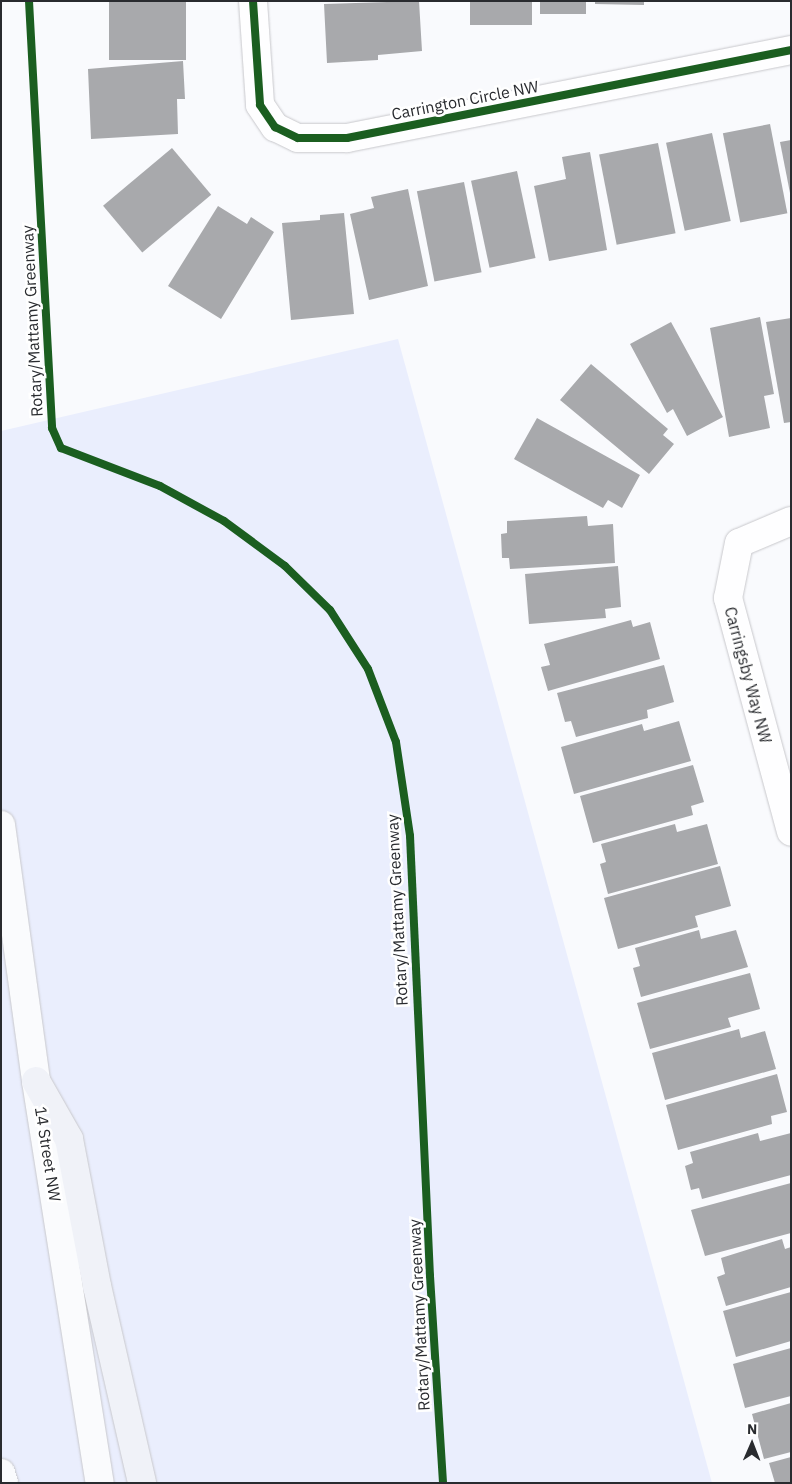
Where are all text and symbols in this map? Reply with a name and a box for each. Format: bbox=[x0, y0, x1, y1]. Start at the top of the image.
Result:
street label: Carrington Circle NW bbox=[390, 76, 540, 124]
street label: Rotary/Mattamy Greenway bbox=[17, 225, 47, 417]
street label: Carringsby Way NW bbox=[721, 605, 775, 745]
street label: Rotary/Mattamy Greenway bbox=[382, 814, 412, 1006]
street label: 14 Street NW bbox=[31, 1105, 65, 1203]
street label: Rotary/Mattamy Greenway bbox=[404, 1219, 434, 1411]
north arrow bbox=[727, 1419, 777, 1469]
text: N bbox=[747, 1420, 757, 1438]

